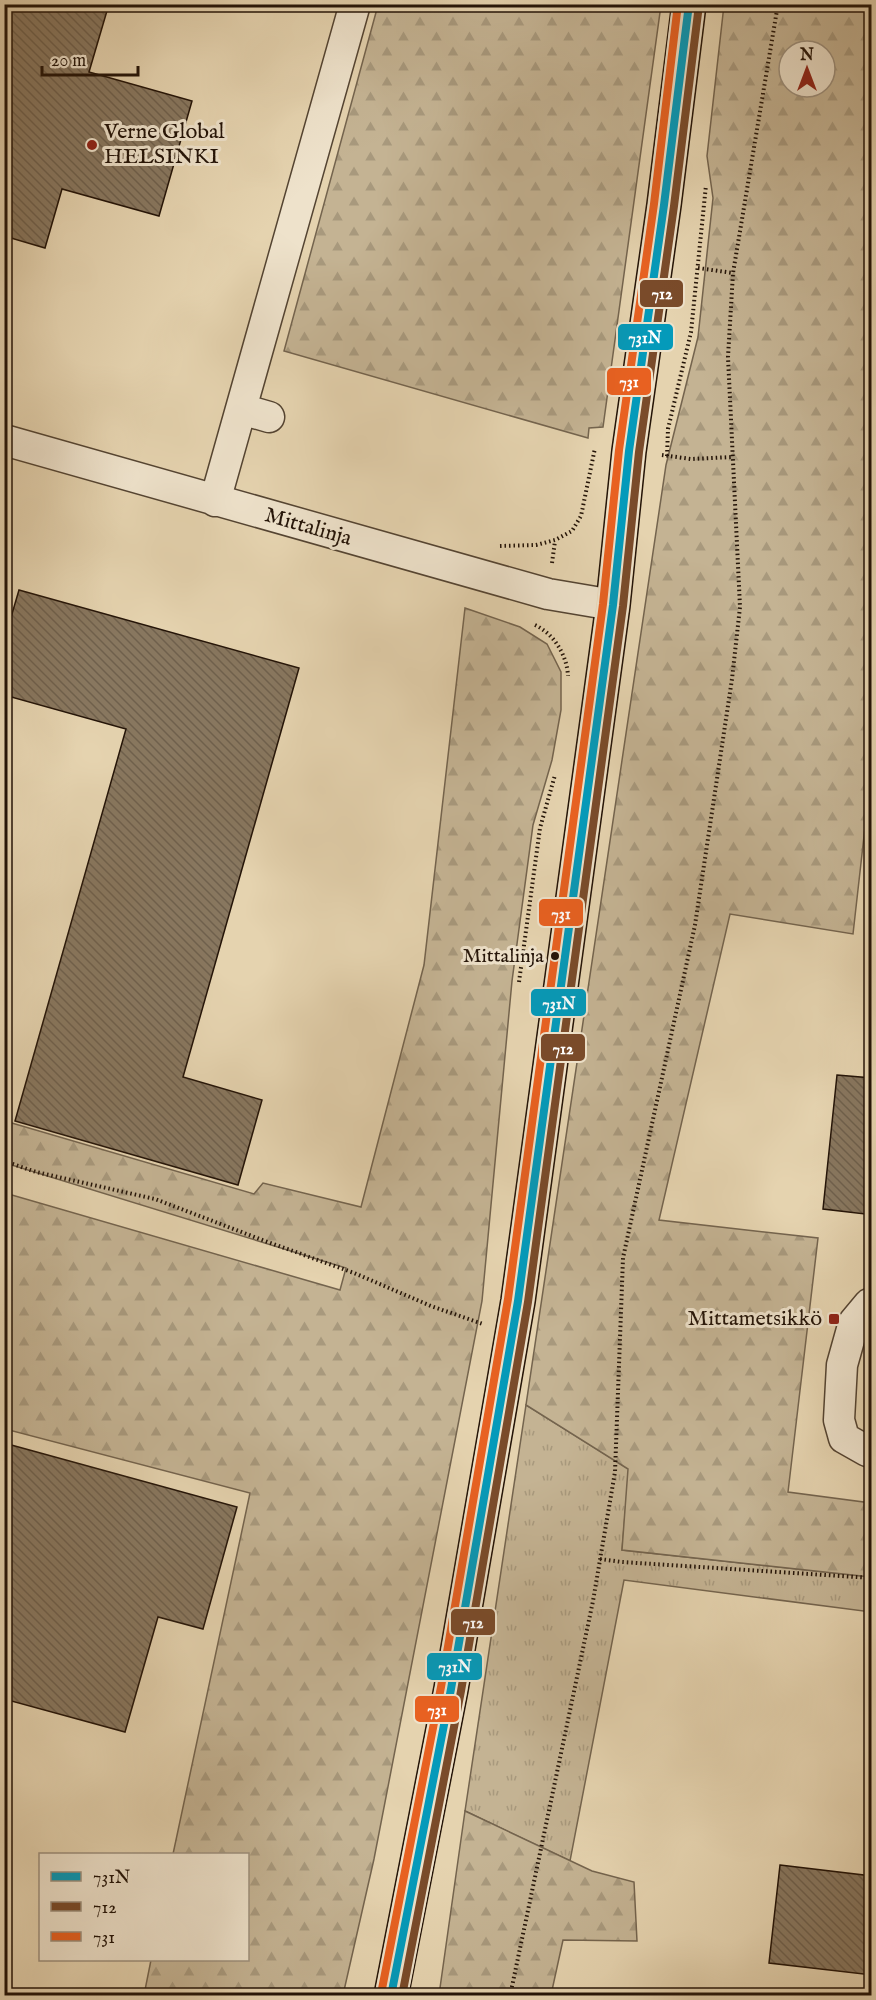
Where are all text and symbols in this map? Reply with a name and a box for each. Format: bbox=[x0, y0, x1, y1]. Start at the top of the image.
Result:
scale bar bbox=[42, 39, 138, 77]
north arrow bbox=[777, 39, 837, 99]
text: N bbox=[799, 46, 814, 66]
text: 20 m bbox=[51, 50, 86, 73]
place label: Verne Global HELSINKI bbox=[103, 118, 225, 171]
marker: Verne Global HELSINKI bbox=[85, 138, 99, 152]
line badge: 712 bbox=[639, 279, 684, 308]
text: 712 bbox=[652, 285, 673, 305]
line badge: 731N bbox=[617, 323, 674, 351]
text: 731N bbox=[628, 329, 662, 349]
line badge: 731 bbox=[606, 367, 652, 396]
text: 731 bbox=[619, 373, 639, 393]
street label: Mittalinja bbox=[261, 501, 355, 553]
line badge: 731 bbox=[538, 898, 584, 927]
text: 731 bbox=[551, 905, 571, 925]
place label: Mittalinja bbox=[463, 944, 544, 969]
marker: Mittalinja bbox=[549, 950, 561, 962]
line badge: 731N bbox=[530, 988, 587, 1017]
text: 731N bbox=[542, 995, 576, 1015]
line badge: 712 bbox=[540, 1033, 586, 1062]
text: 712 bbox=[553, 1040, 574, 1060]
place label: Mittametsikkö bbox=[687, 1305, 822, 1333]
marker: Mittametsikkö bbox=[827, 1312, 841, 1326]
line badge: 712 bbox=[450, 1608, 496, 1636]
text: 712 bbox=[463, 1614, 484, 1634]
line badge: 731N bbox=[426, 1652, 483, 1681]
text: 731N bbox=[438, 1658, 472, 1678]
line badge: 731 bbox=[414, 1695, 460, 1723]
text: 731 bbox=[427, 1701, 447, 1721]
legend bbox=[39, 1853, 249, 1961]
text: 731N bbox=[93, 1867, 131, 1890]
text: 712 bbox=[93, 1897, 117, 1920]
text: 731 bbox=[93, 1927, 115, 1950]

